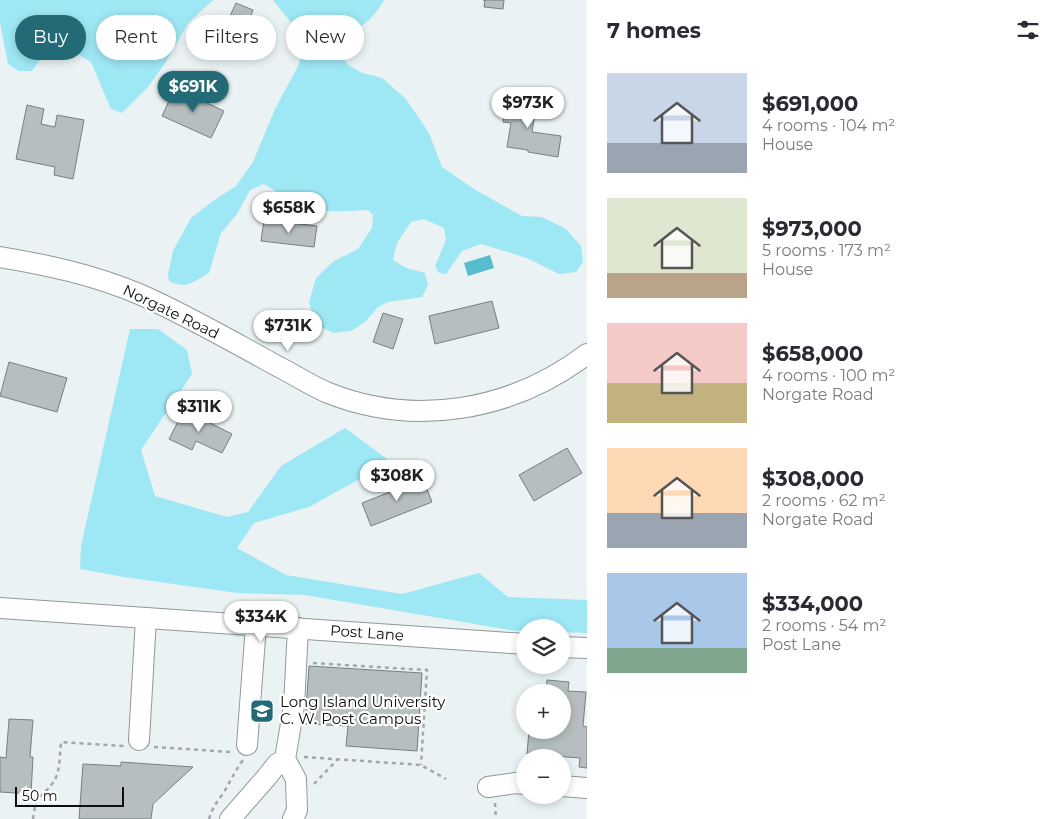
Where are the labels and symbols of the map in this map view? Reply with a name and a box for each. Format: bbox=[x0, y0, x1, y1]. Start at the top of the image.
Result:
pin: $691K bbox=[158, 70, 228, 113]
pin: $973K bbox=[493, 86, 563, 129]
pin: $658K bbox=[254, 192, 324, 234]
street label: Norgate Road bbox=[120, 280, 222, 343]
pin: $731K bbox=[253, 310, 323, 352]
pin: $311K bbox=[164, 390, 234, 433]
pin: $308K bbox=[362, 460, 432, 502]
pin: $334K bbox=[226, 600, 296, 643]
street label: Post Lane bbox=[329, 620, 405, 645]
place label: Long Island University C. W. Post Campus bbox=[280, 692, 446, 728]
school or university icon: Long Island University C. W. Post Campus bbox=[249, 698, 275, 724]
scale bar bbox=[15, 784, 124, 807]

